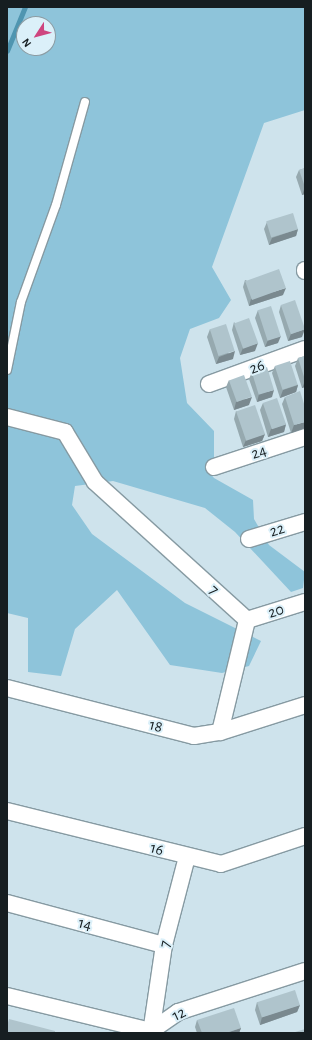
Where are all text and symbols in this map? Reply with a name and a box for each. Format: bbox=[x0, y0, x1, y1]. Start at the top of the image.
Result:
north arrow bbox=[16, 16, 56, 56]
text: N bbox=[20, 36, 33, 49]
street label: 26 bbox=[247, 355, 267, 379]
street label: 24 bbox=[249, 441, 269, 463]
street label: 22 bbox=[267, 519, 287, 541]
street label: 7 bbox=[205, 581, 223, 599]
street label: 20 bbox=[266, 600, 286, 622]
street label: 18 bbox=[147, 715, 165, 737]
street label: 16 bbox=[148, 838, 166, 860]
street label: 14 bbox=[76, 913, 94, 935]
street label: 7 bbox=[155, 939, 175, 949]
street label: 12 bbox=[169, 1003, 189, 1025]

